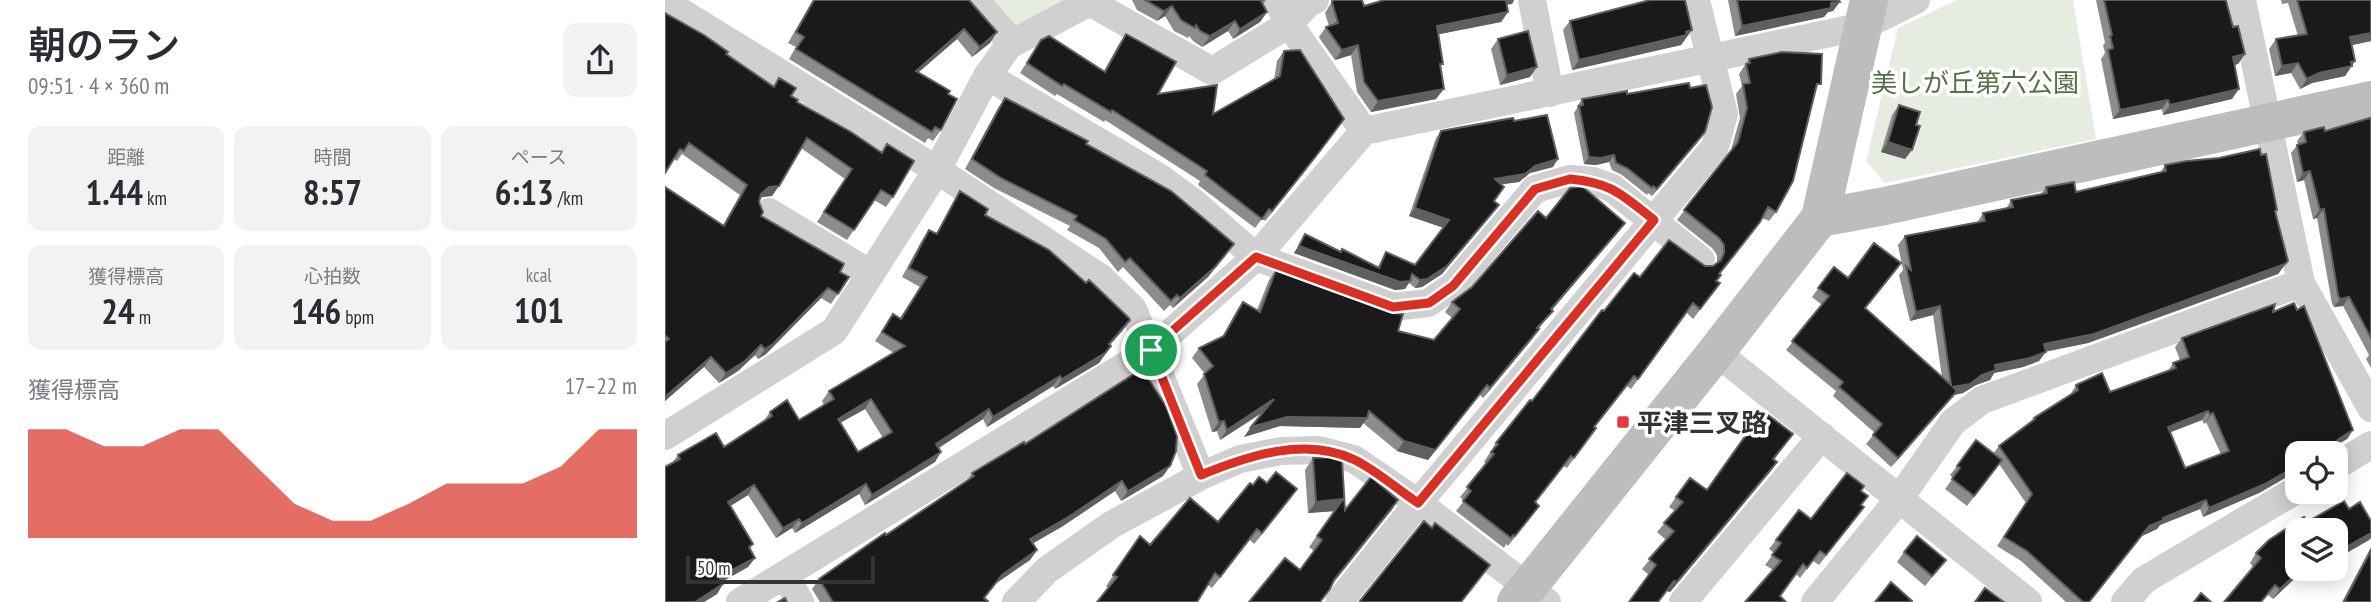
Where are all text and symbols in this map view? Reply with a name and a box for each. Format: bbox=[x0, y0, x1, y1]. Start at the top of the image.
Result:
text: 朝のラン bbox=[28, 20, 180, 69]
button: share bbox=[563, 23, 637, 97]
park label: 美しが丘第六公園 bbox=[1871, 66, 2079, 99]
text: 09:51 · 4 × 360 m bbox=[28, 71, 169, 100]
text: 距離 bbox=[107, 145, 145, 169]
text: 時間 bbox=[313, 145, 352, 169]
text: ペース bbox=[511, 145, 567, 169]
text: 1.44 bbox=[85, 169, 143, 215]
text: 8:57 bbox=[303, 169, 362, 215]
text: 6:13 bbox=[495, 169, 554, 215]
text: km bbox=[143, 186, 167, 210]
text: /km bbox=[554, 186, 583, 210]
text: kcal bbox=[526, 263, 552, 287]
text: 獲得標高 bbox=[88, 264, 164, 288]
text: 心拍数 bbox=[304, 264, 361, 288]
text: 101 bbox=[514, 287, 564, 333]
text: 24 bbox=[101, 288, 135, 334]
text: 146 bbox=[291, 288, 341, 334]
text: m bbox=[135, 305, 151, 329]
text: bpm bbox=[341, 305, 374, 329]
pin bbox=[1121, 320, 1181, 380]
icon: arrive bbox=[1132, 331, 1170, 369]
text: 17–22 m bbox=[565, 371, 637, 400]
text: 獲得標高 bbox=[28, 375, 120, 404]
place label: 平津三叉路 bbox=[1637, 406, 1767, 439]
marker: 平津三叉路 bbox=[1615, 414, 1631, 430]
map controls bbox=[2285, 441, 2348, 581]
button: locate bbox=[2285, 441, 2348, 504]
button: layers bbox=[2285, 518, 2348, 581]
scale bar bbox=[686, 553, 875, 585]
text: 50 m bbox=[697, 556, 731, 580]

